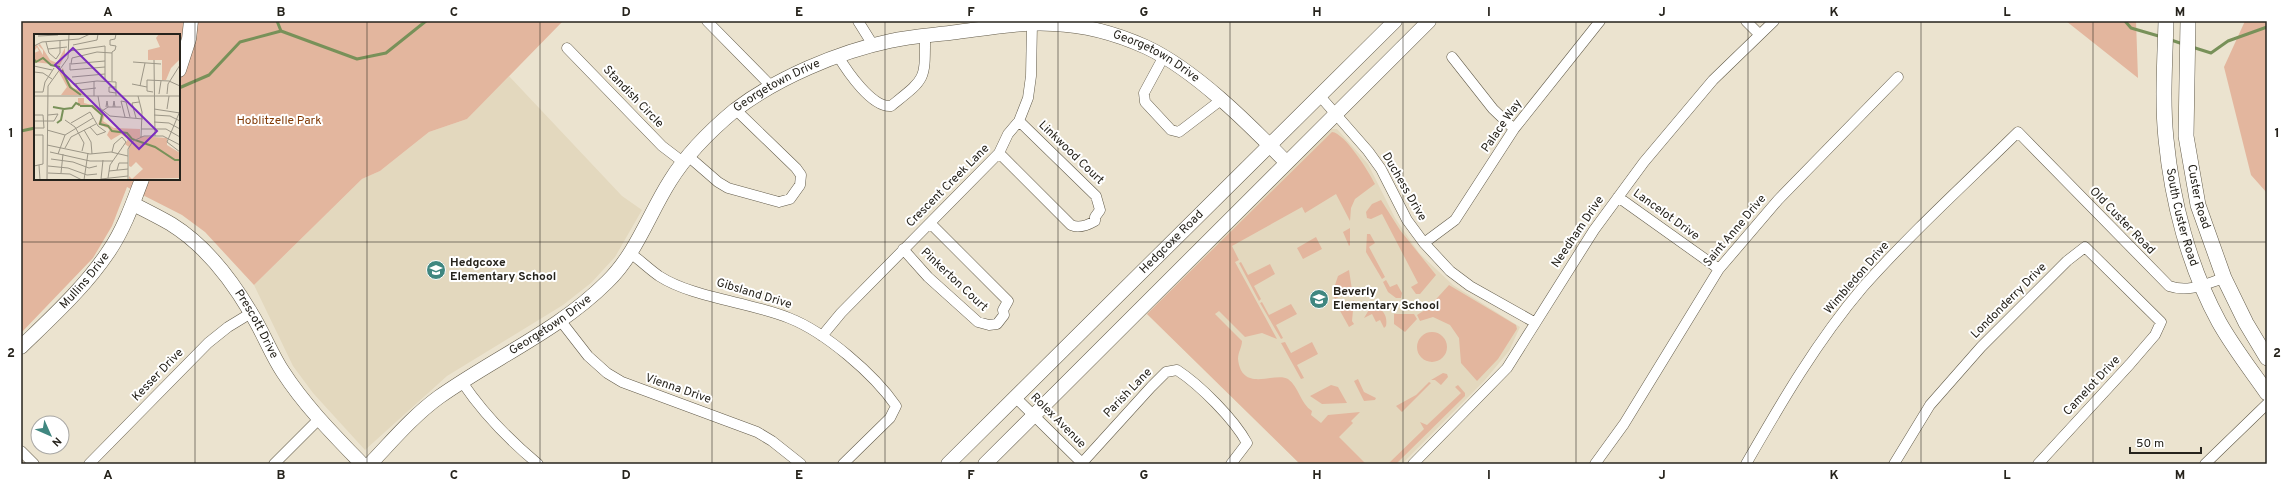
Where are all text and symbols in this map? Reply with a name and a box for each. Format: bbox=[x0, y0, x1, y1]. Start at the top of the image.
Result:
text: A bbox=[103, 5, 113, 21]
text: B bbox=[277, 5, 286, 21]
text: C bbox=[450, 5, 458, 21]
text: D bbox=[621, 5, 631, 21]
text: E bbox=[795, 5, 803, 21]
text: F bbox=[967, 5, 975, 21]
text: G bbox=[1140, 5, 1149, 21]
text: H bbox=[1312, 5, 1322, 21]
text: I bbox=[1487, 5, 1491, 21]
text: J bbox=[1658, 5, 1666, 21]
text: K bbox=[1829, 5, 1839, 21]
text: L bbox=[2003, 5, 2011, 21]
text: M bbox=[2175, 5, 2185, 21]
street label: Georgetown Drive bbox=[1111, 27, 1203, 86]
inset map bbox=[34, 34, 180, 180]
street label: Georgetown Drive bbox=[730, 56, 823, 116]
street label: Standish Circle bbox=[599, 62, 667, 132]
street label: Palace Way bbox=[1478, 96, 1526, 156]
park label: Hoblitzelle Park bbox=[236, 113, 322, 129]
street label: Linkwood Court bbox=[1035, 118, 1107, 188]
text: 1 bbox=[8, 126, 14, 142]
text: 1 bbox=[2274, 126, 2280, 142]
street label: Crescent Creek Lane bbox=[903, 141, 993, 231]
street label: Duchess Drive bbox=[1378, 150, 1430, 224]
street label: Custer Road bbox=[2183, 163, 2214, 231]
street label: South Custer Road bbox=[2162, 167, 2202, 269]
street label: Old Custer Road bbox=[2086, 184, 2158, 258]
street label: Lancelot Drive bbox=[1630, 186, 1702, 244]
street label: Saint Anne Drive bbox=[1700, 191, 1770, 271]
street label: Needham Drive bbox=[1548, 193, 1608, 271]
street label: Hedgcoxe Road bbox=[1136, 207, 1207, 278]
street label: Wimbledon Drive bbox=[1821, 238, 1893, 318]
street label: Pinkerton Court bbox=[917, 245, 991, 315]
street label: Mullins Drive bbox=[56, 249, 113, 313]
place label: Hedgcoxe Elementary School bbox=[450, 255, 556, 285]
school or university icon: Hedgcoxe Elementary School bbox=[425, 259, 447, 281]
street label: Londonderry Drive bbox=[1968, 260, 2050, 342]
street label: Gibsland Drive bbox=[714, 275, 794, 313]
place label: Beverly Elementary School bbox=[1333, 284, 1439, 314]
street label: Prescott Drive bbox=[230, 287, 282, 361]
school or university icon: Beverly Elementary School bbox=[1308, 288, 1330, 310]
street label: Georgetown Drive bbox=[506, 291, 595, 359]
street label: Kesser Drive bbox=[129, 345, 187, 405]
text: 2 bbox=[7, 346, 15, 362]
text: 2 bbox=[2273, 346, 2281, 362]
street label: Camelot Drive bbox=[2060, 353, 2124, 419]
street label: Parish Lane bbox=[1100, 365, 1156, 421]
street label: Vienna Drive bbox=[643, 370, 713, 408]
street label: Rolex Avenue bbox=[1027, 390, 1089, 452]
north arrow bbox=[30, 415, 70, 455]
scale bar bbox=[2130, 429, 2201, 455]
text: N bbox=[49, 434, 64, 449]
text: 50 m bbox=[2136, 436, 2164, 452]
text: A bbox=[103, 468, 113, 484]
text: B bbox=[277, 468, 286, 484]
text: C bbox=[450, 468, 458, 484]
text: D bbox=[621, 468, 631, 484]
text: E bbox=[795, 468, 803, 484]
text: F bbox=[967, 468, 975, 484]
text: G bbox=[1140, 468, 1149, 484]
text: H bbox=[1312, 468, 1322, 484]
text: I bbox=[1487, 468, 1491, 484]
text: J bbox=[1658, 468, 1666, 484]
text: K bbox=[1829, 468, 1839, 484]
text: L bbox=[2003, 468, 2011, 484]
text: M bbox=[2175, 468, 2185, 484]

